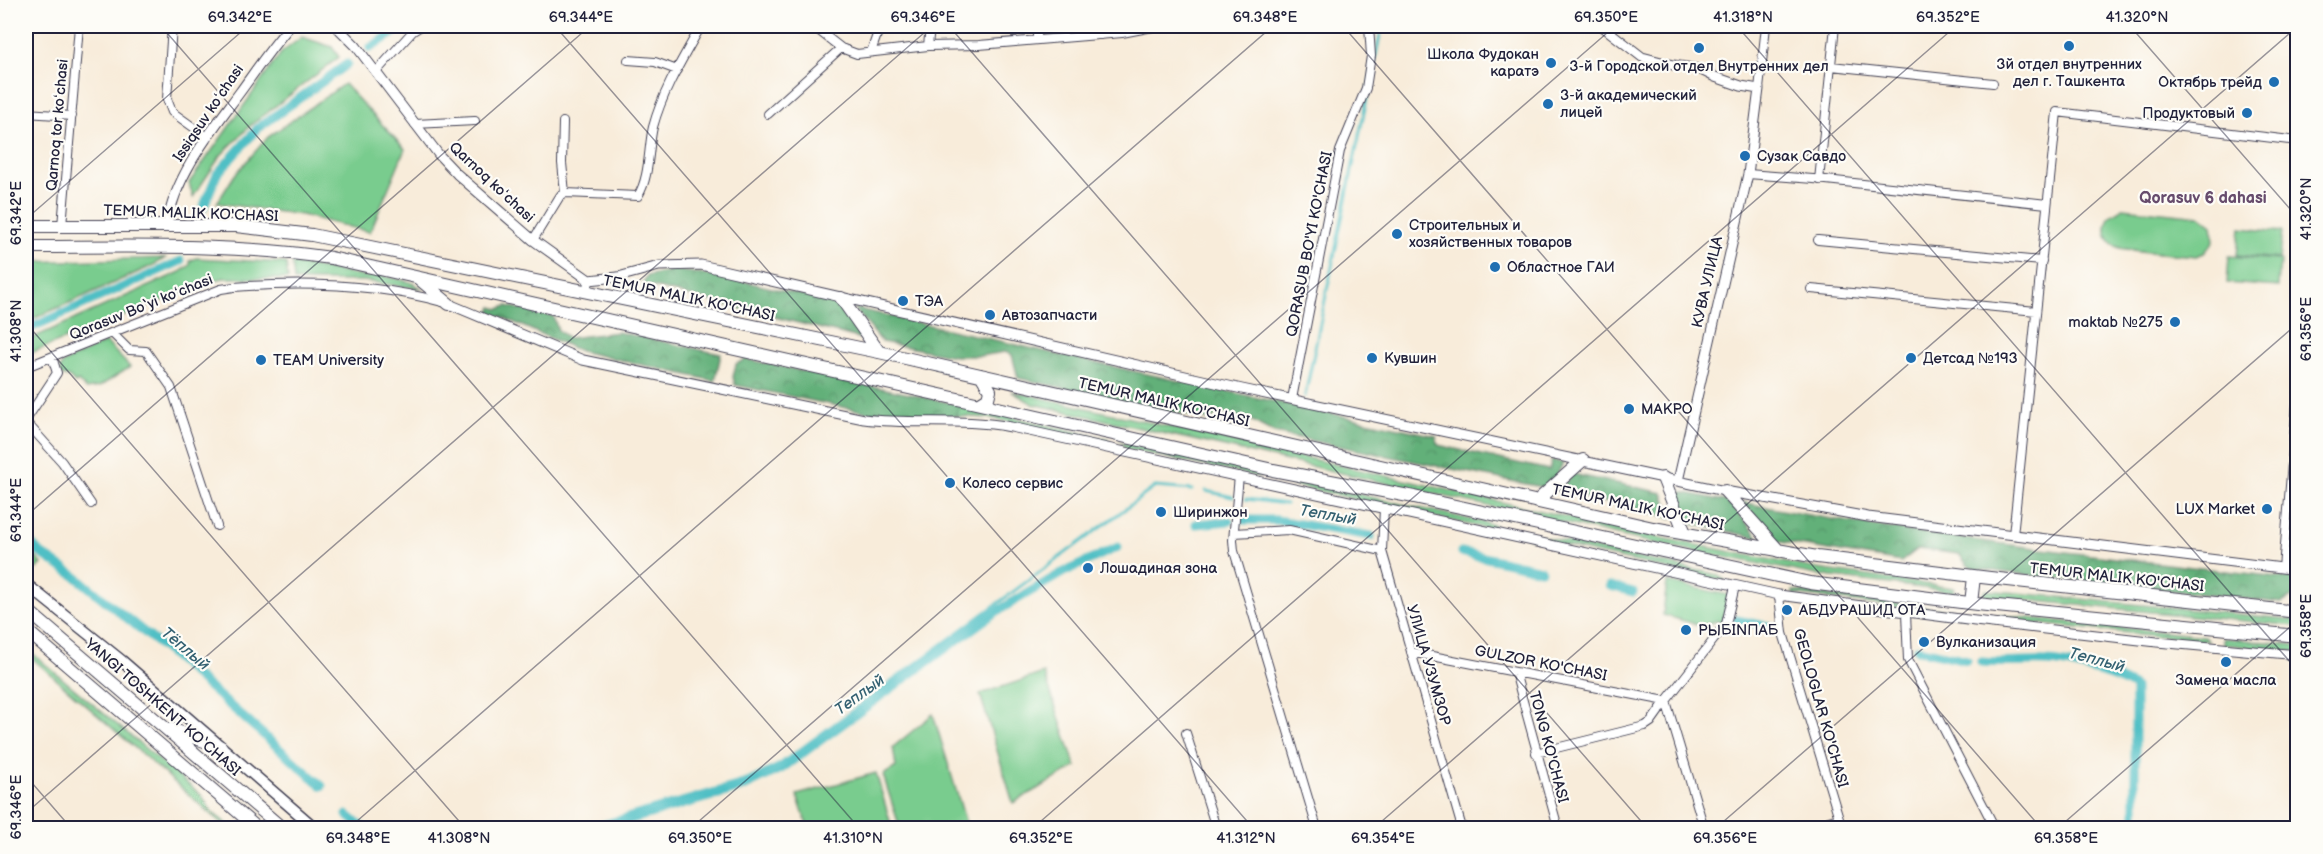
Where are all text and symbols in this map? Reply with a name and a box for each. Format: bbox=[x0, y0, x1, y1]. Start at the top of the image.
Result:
text: 69.342°E bbox=[208, 8, 272, 27]
text: 69.344°E bbox=[549, 8, 613, 27]
text: 69.346°E bbox=[891, 8, 956, 27]
text: 69.348°E bbox=[1233, 8, 1297, 27]
text: 69.350°E bbox=[1574, 8, 1638, 27]
text: 41.318°N bbox=[1713, 8, 1773, 27]
text: 69.352°E bbox=[1916, 8, 1980, 27]
text: 41.320°N bbox=[2106, 8, 2168, 27]
marker: 3й отдел внутренних дел г. Ташкента bbox=[2062, 39, 2076, 53]
marker: 3-й Городской отдел Внутренних дел bbox=[1692, 41, 1706, 55]
place label: Школа Фудокан каратэ bbox=[1427, 45, 1539, 81]
place label: 3й отдел внутренних дел г. Ташкента bbox=[1996, 55, 2142, 91]
marker: Школа Фудокан каратэ bbox=[1544, 56, 1558, 70]
place label: 3-й Городской отдел Внутренних дел bbox=[1569, 57, 1829, 76]
street label: Qarnoq tor koʻchasi bbox=[42, 58, 73, 192]
street label: Issiqsuv koʻchasi bbox=[169, 61, 248, 166]
place label: Октябрь трейд bbox=[2158, 73, 2262, 92]
marker: Октябрь трейд bbox=[2267, 75, 2281, 89]
place label: 3-й академический лицей bbox=[1560, 86, 1697, 122]
marker: 3-й академический лицей bbox=[1541, 97, 1555, 111]
place label: Продуктовый bbox=[2142, 104, 2235, 123]
marker: Продуктовый bbox=[2240, 106, 2254, 120]
street label: Qarnoq koʻchasi bbox=[445, 138, 538, 227]
place label: Сузак Савдо bbox=[1757, 147, 1846, 166]
street label: QORASUB BO'YI KO'CHASI bbox=[1282, 149, 1337, 339]
marker: Сузак Савдо bbox=[1738, 149, 1752, 163]
text: 41.320°N bbox=[2297, 178, 2316, 240]
text: 69.342°E bbox=[7, 181, 26, 245]
district label: Qorasuv 6 dahasi bbox=[2139, 189, 2267, 208]
street label: TEMUR MALIK KO'CHASI bbox=[103, 201, 279, 226]
place label: Строительных и хозяйственных товаров bbox=[1409, 216, 1572, 252]
marker: Строительных и хозяйственных товаров bbox=[1390, 227, 1404, 241]
street label: КУВА УЛИЦА bbox=[1688, 234, 1727, 330]
place label: Областное ГАИ bbox=[1507, 258, 1615, 277]
marker: Областное ГАИ bbox=[1488, 260, 1502, 274]
street label: Qorasuv Bo‘yi koʻchasi bbox=[67, 270, 216, 345]
street label: TEMUR MALIK KO'CHASI bbox=[601, 271, 777, 326]
place label: ТЭА bbox=[915, 292, 944, 311]
marker: ТЭА bbox=[896, 294, 910, 308]
text: 69.356°E bbox=[2297, 297, 2316, 361]
text: 41.308°N bbox=[7, 300, 26, 362]
place label: Автозапчасти bbox=[1001, 306, 1097, 325]
marker: Автозапчасти bbox=[983, 308, 997, 322]
place label: maktab №275 bbox=[2068, 313, 2163, 332]
marker: maktab №275 bbox=[2168, 315, 2182, 329]
place label: Кувшин bbox=[1384, 349, 1437, 368]
place label: Детсад №193 bbox=[1923, 349, 2018, 368]
place label: TEAM University bbox=[273, 351, 384, 370]
marker: Кувшин bbox=[1365, 351, 1379, 365]
marker: Детсад №193 bbox=[1904, 351, 1918, 365]
marker: TEAM University bbox=[254, 353, 268, 367]
street label: TEMUR MALIK KO'CHASI bbox=[1076, 373, 1252, 432]
place label: МАКРО bbox=[1641, 400, 1693, 419]
marker: МАКРО bbox=[1622, 402, 1636, 416]
place label: Колесо сервис bbox=[962, 474, 1064, 493]
marker: Колесо сервис bbox=[943, 476, 957, 490]
text: 69.344°E bbox=[7, 478, 26, 542]
street label: TEMUR MALIK KO'CHASI bbox=[1550, 480, 1726, 535]
place label: LUX Market bbox=[2175, 500, 2255, 519]
water label: Теплый bbox=[1298, 501, 1358, 530]
marker: LUX Market bbox=[2260, 502, 2274, 516]
place label: Ширинжон bbox=[1173, 503, 1248, 522]
marker: Ширинжон bbox=[1154, 505, 1168, 519]
place label: Лошадиная зона bbox=[1099, 559, 1218, 578]
street label: TEMUR MALIK KO'CHASI bbox=[2029, 559, 2206, 596]
marker: Лошадиная зона bbox=[1081, 561, 1095, 575]
text: 69.358°E bbox=[2297, 594, 2316, 658]
place label: АБДУРАШИД ОТА bbox=[1798, 601, 1926, 620]
street label: УЛИЦА УЗУМЗОР bbox=[1402, 602, 1455, 728]
marker: АБДУРАШИД ОТА bbox=[1780, 603, 1794, 617]
place label: РЫБINПАБ bbox=[1698, 621, 1779, 640]
marker: РЫБINПАБ bbox=[1679, 623, 1693, 637]
water label: Тёплый bbox=[157, 624, 213, 675]
street label: GEOLOGLAR KO'CHASI bbox=[1789, 626, 1852, 790]
place label: Вулканизация bbox=[1936, 633, 2036, 652]
street label: YANGI TOSHKENT KO‘CHASI bbox=[80, 634, 245, 780]
marker: Вулканизация bbox=[1917, 635, 1931, 649]
street label: GULZOR KO'CHASI bbox=[1473, 641, 1609, 686]
water label: Теплый bbox=[2067, 644, 2127, 677]
marker: Замена масла bbox=[2219, 655, 2233, 669]
water label: Теплый bbox=[831, 671, 889, 720]
place label: Замена масла bbox=[2176, 671, 2277, 690]
street label: TONG KO'CHASI bbox=[1524, 689, 1573, 805]
text: 69.346°E bbox=[7, 774, 26, 839]
text: 69.348°E bbox=[326, 829, 390, 848]
text: 41.308°N bbox=[428, 829, 490, 848]
text: 69.350°E bbox=[668, 829, 732, 848]
text: 41.310°N bbox=[823, 829, 883, 848]
text: 69.352°E bbox=[1009, 829, 1073, 848]
text: 41.312°N bbox=[1216, 829, 1276, 848]
text: 69.354°E bbox=[1351, 829, 1415, 848]
text: 69.356°E bbox=[1693, 829, 1757, 848]
text: 69.358°E bbox=[2034, 829, 2098, 848]

